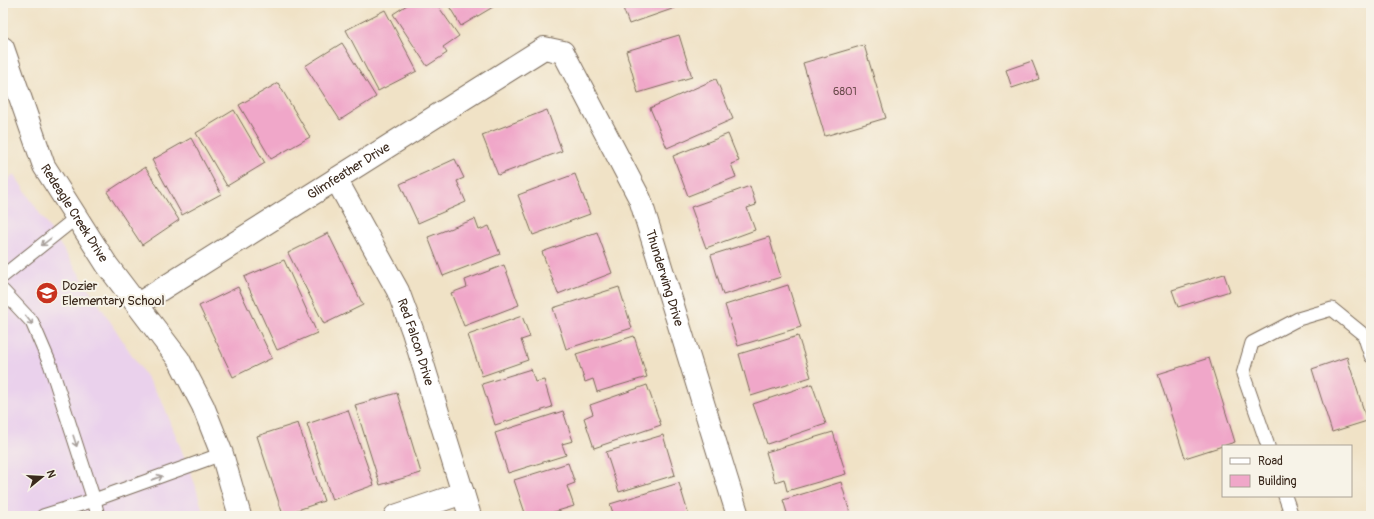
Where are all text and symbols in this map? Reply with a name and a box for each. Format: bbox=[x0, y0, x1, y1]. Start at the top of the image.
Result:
house number: 6801 bbox=[833, 85, 857, 98]
street label: Glimfeather Drive bbox=[304, 139, 393, 203]
street label: Redeagle Creek Drive bbox=[37, 161, 112, 266]
street label: Thunderwing Drive bbox=[642, 228, 687, 329]
one-way arrow bbox=[41, 237, 52, 246]
place label: Dozier Elementary School bbox=[62, 278, 165, 309]
school or university icon: Dozier Elementary School bbox=[34, 280, 60, 306]
street label: Red Falcon Drive bbox=[393, 296, 437, 388]
one-way arrow bbox=[25, 314, 33, 325]
one-way arrow bbox=[72, 434, 79, 447]
legend bbox=[1222, 445, 1352, 497]
text: Road bbox=[1258, 454, 1283, 469]
north arrow bbox=[22, 457, 62, 497]
text: N bbox=[44, 469, 59, 480]
one-way arrow bbox=[151, 473, 163, 481]
text: Building bbox=[1258, 474, 1297, 489]

